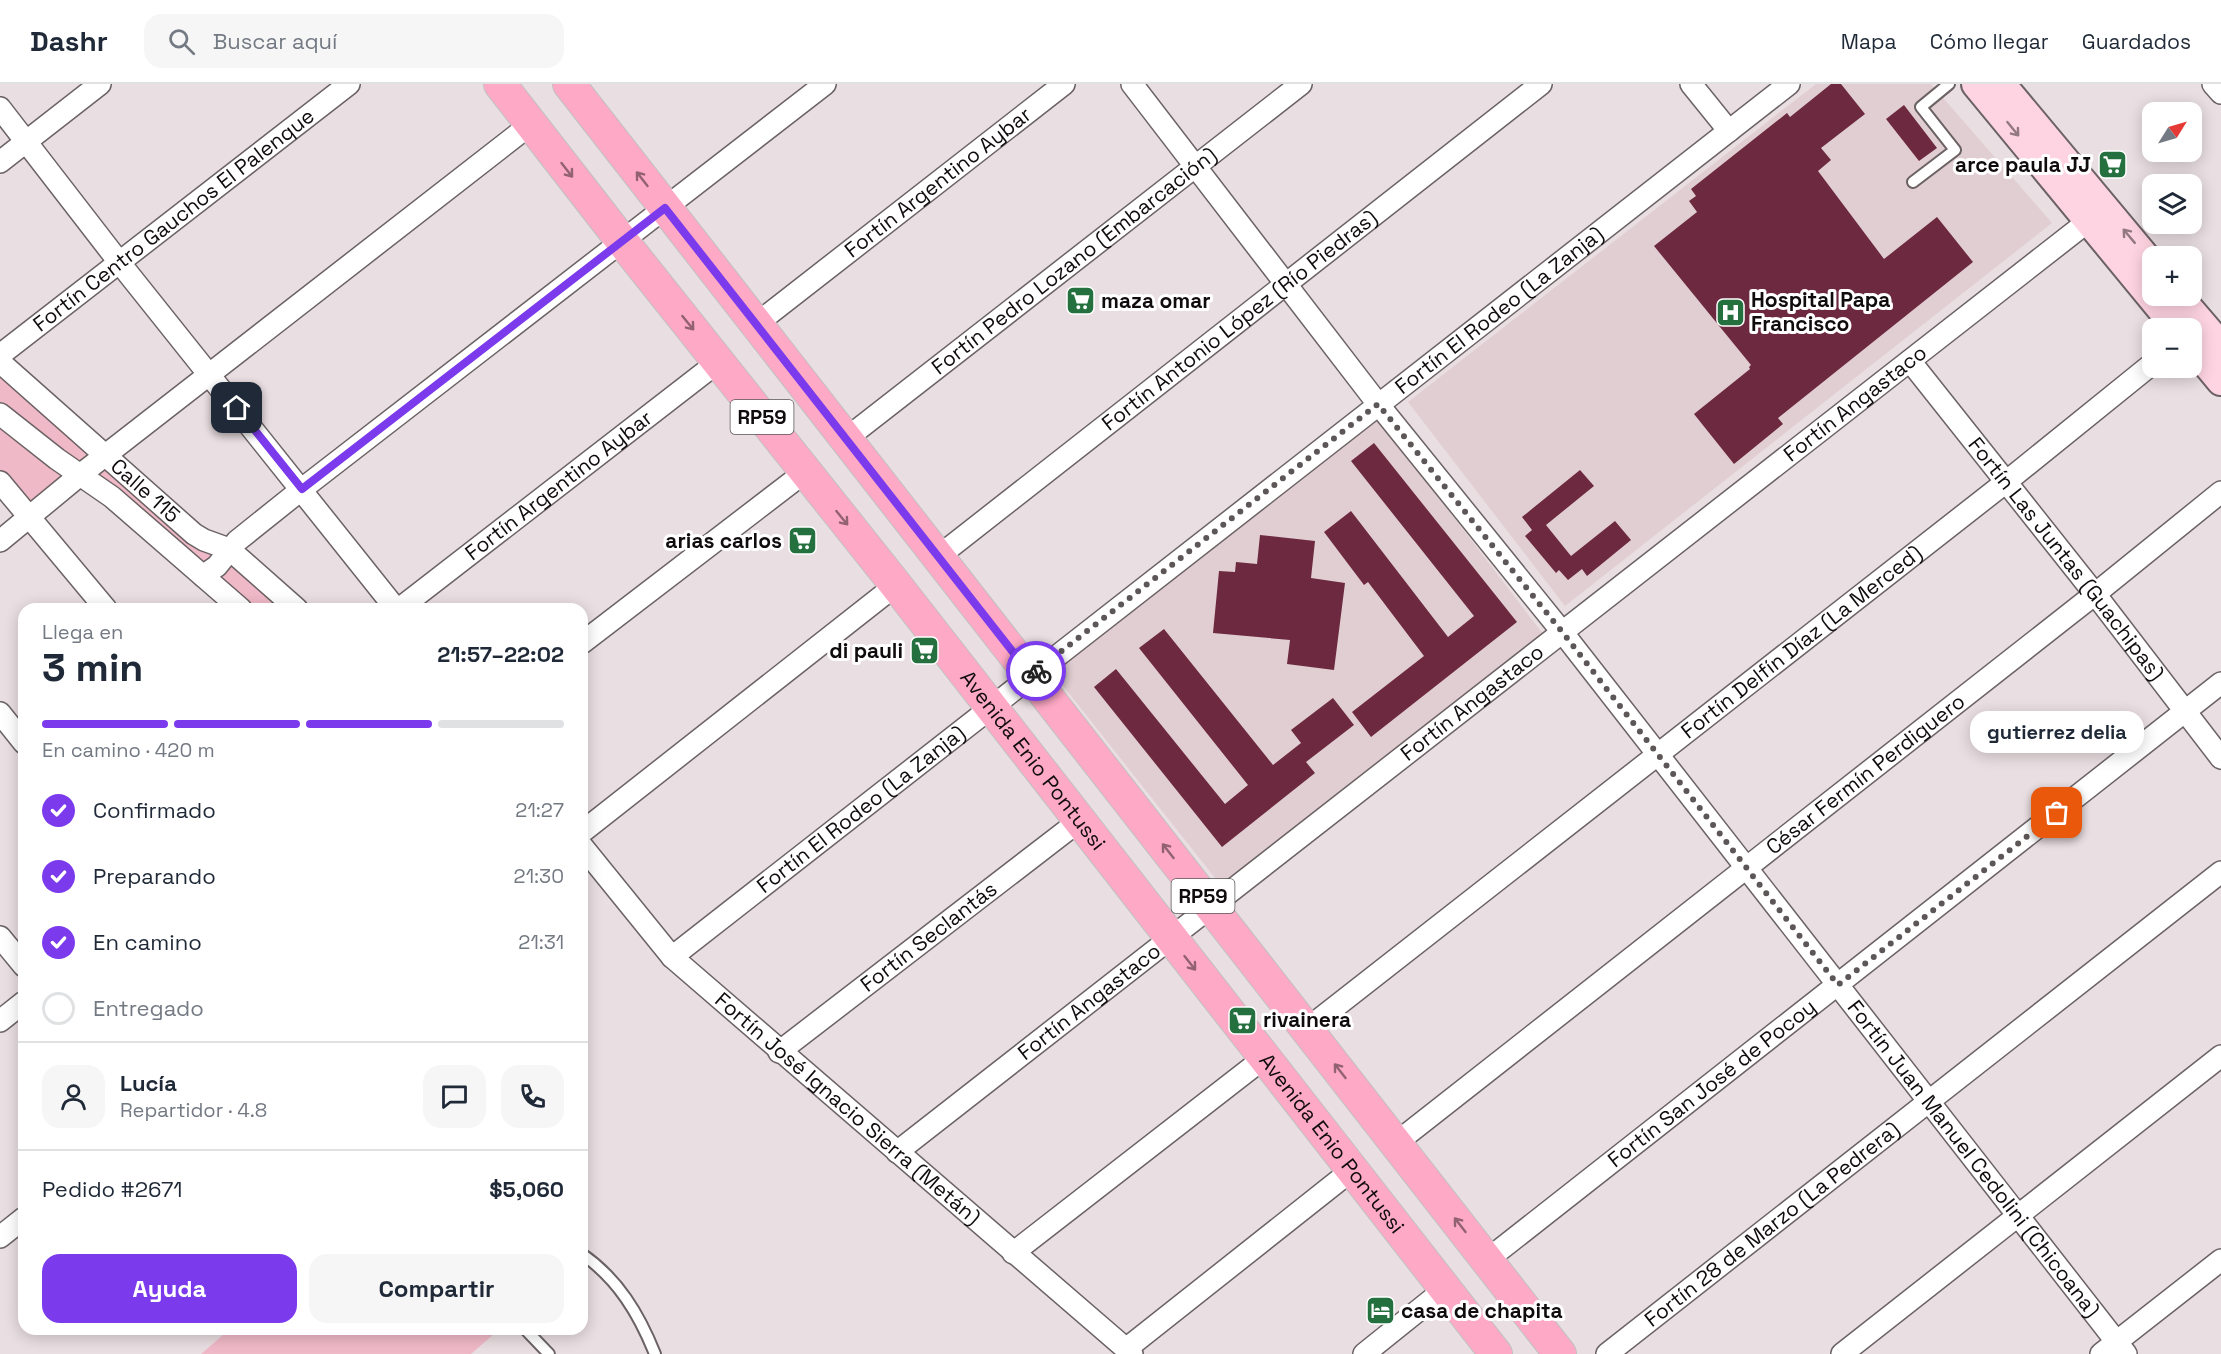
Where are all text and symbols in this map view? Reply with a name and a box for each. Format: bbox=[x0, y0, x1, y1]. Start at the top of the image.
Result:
search box bbox=[144, 14, 564, 68]
text: Dashr bbox=[30, 23, 108, 59]
icon: search bbox=[165, 25, 198, 58]
text: Buscar aquí bbox=[213, 27, 337, 55]
text: Mapa bbox=[1841, 28, 1897, 55]
text: Cómo llegar bbox=[1930, 28, 2049, 55]
text: Guardados bbox=[2082, 28, 2191, 55]
street label: Fortín Argentino Aybar bbox=[839, 101, 1037, 263]
street label: Fortín Centro Gauchos El Palenque bbox=[27, 102, 320, 337]
north arrow bbox=[2142, 102, 2202, 162]
map controls bbox=[2142, 102, 2202, 378]
one-way arrow bbox=[2006, 121, 2019, 137]
street label: Fortín Pedro Lozano (Embarcación) bbox=[926, 141, 1222, 380]
supermarket icon: arce paula JJ bbox=[2096, 149, 2128, 181]
place label: arce paula JJ bbox=[1955, 151, 2091, 178]
one-way arrow bbox=[560, 162, 573, 178]
one-way arrow bbox=[636, 171, 649, 187]
button: layers bbox=[2142, 174, 2202, 234]
street label: Fortín Antonio López (Río Piedras) bbox=[1096, 204, 1383, 436]
street label: Fortín El Rodeo (La Zanja) bbox=[1389, 220, 1609, 400]
one-way arrow bbox=[2122, 228, 2135, 244]
button: + bbox=[2142, 246, 2202, 306]
supermarket icon: maza omar bbox=[1064, 285, 1096, 317]
place label: Hospital Papa Francisco bbox=[1751, 286, 1890, 337]
place label: maza omar bbox=[1101, 287, 1211, 314]
hospital icon: Hospital Papa Francisco bbox=[1714, 296, 1746, 328]
one-way arrow bbox=[681, 315, 694, 331]
button: − bbox=[2142, 318, 2202, 378]
street label: Fortín Angastaco bbox=[1778, 339, 1932, 467]
pin bbox=[211, 382, 262, 433]
icon: home bbox=[220, 391, 253, 424]
road number: RP59 bbox=[730, 400, 794, 434]
street label: Fortín Argentino Aybar bbox=[459, 404, 658, 566]
street label: Fortín Las Juntas (Guachipas) bbox=[1963, 431, 2170, 686]
street label: Calle 115 bbox=[105, 452, 186, 528]
one-way arrow bbox=[835, 510, 848, 526]
supermarket icon: arias carlos bbox=[787, 525, 819, 557]
place label: arias carlos bbox=[665, 527, 782, 554]
street label: Fortín Delfín Díaz (La Merced) bbox=[1675, 539, 1927, 744]
text: Llega en bbox=[42, 619, 123, 645]
supermarket icon: di pauli bbox=[908, 635, 940, 667]
place label: di pauli bbox=[829, 637, 903, 664]
street label: Fortín Angastaco bbox=[1395, 638, 1549, 766]
text: 21:57–22:02 bbox=[437, 640, 564, 668]
courier bbox=[1006, 641, 1066, 701]
text: 3 min bbox=[42, 643, 143, 692]
icon: bike bbox=[1020, 655, 1053, 688]
street label: Avenida Enio Pontussi bbox=[955, 665, 1112, 856]
street label: César Fermín Perdiguero bbox=[1760, 687, 1970, 860]
callout: gutierrez delia bbox=[1970, 711, 2144, 753]
street label: Fortín El Rodeo (La Zanja) bbox=[751, 719, 970, 899]
text: gutierrez delia bbox=[1987, 719, 2127, 745]
text: En camino · 420 m bbox=[42, 737, 215, 763]
pin bbox=[2031, 787, 2082, 838]
icon: check bbox=[42, 794, 75, 827]
text: Confirmado bbox=[93, 796, 216, 824]
icon: bag bbox=[2040, 796, 2073, 829]
text: 21:27 bbox=[515, 797, 564, 823]
one-way arrow bbox=[1162, 844, 1175, 860]
icon: check bbox=[42, 860, 75, 893]
text: Preparando bbox=[93, 862, 216, 890]
text: 21:30 bbox=[514, 863, 564, 889]
street label: Fortín Seclantás bbox=[855, 875, 1002, 998]
road number: RP59 bbox=[1172, 879, 1234, 913]
icon: check bbox=[42, 926, 75, 959]
text: En camino bbox=[93, 928, 202, 956]
text: 21:31 bbox=[518, 929, 564, 955]
street label: Fortín Angastaco bbox=[1012, 937, 1166, 1066]
one-way arrow bbox=[1183, 955, 1196, 971]
street label: Fortín José Ignacio Sierra (Metán) bbox=[710, 986, 986, 1230]
street label: Fortín San José de Pocoy bbox=[1602, 993, 1821, 1173]
text: Entregado bbox=[93, 994, 204, 1022]
street label: Fortín Juan Manuel Cedolini (Chicoana) bbox=[1842, 994, 2106, 1322]
supermarket icon: rivainera bbox=[1226, 1004, 1258, 1036]
place label: rivainera bbox=[1263, 1006, 1351, 1033]
street label: Avenida Enio Pontussi bbox=[1253, 1048, 1411, 1239]
one-way arrow bbox=[1333, 1064, 1346, 1080]
button: person bbox=[42, 1065, 105, 1128]
button: chat bbox=[423, 1065, 486, 1128]
button: phone bbox=[501, 1065, 564, 1128]
text: Lucía bbox=[120, 1069, 177, 1097]
text: Repartidor · 4.8 bbox=[120, 1097, 267, 1123]
street label: Fortín 28 de Marzo (La Pedrera) bbox=[1639, 1115, 1905, 1333]
text: Pedido #2671 bbox=[42, 1175, 182, 1203]
text: $5,060 bbox=[489, 1175, 564, 1203]
one-way arrow bbox=[1453, 1217, 1466, 1233]
button: Ayuda bbox=[42, 1254, 297, 1323]
button: Compartir bbox=[309, 1254, 564, 1323]
hotel icon: casa de chapita bbox=[1364, 1295, 1396, 1327]
place label: casa de chapita bbox=[1401, 1297, 1563, 1324]

